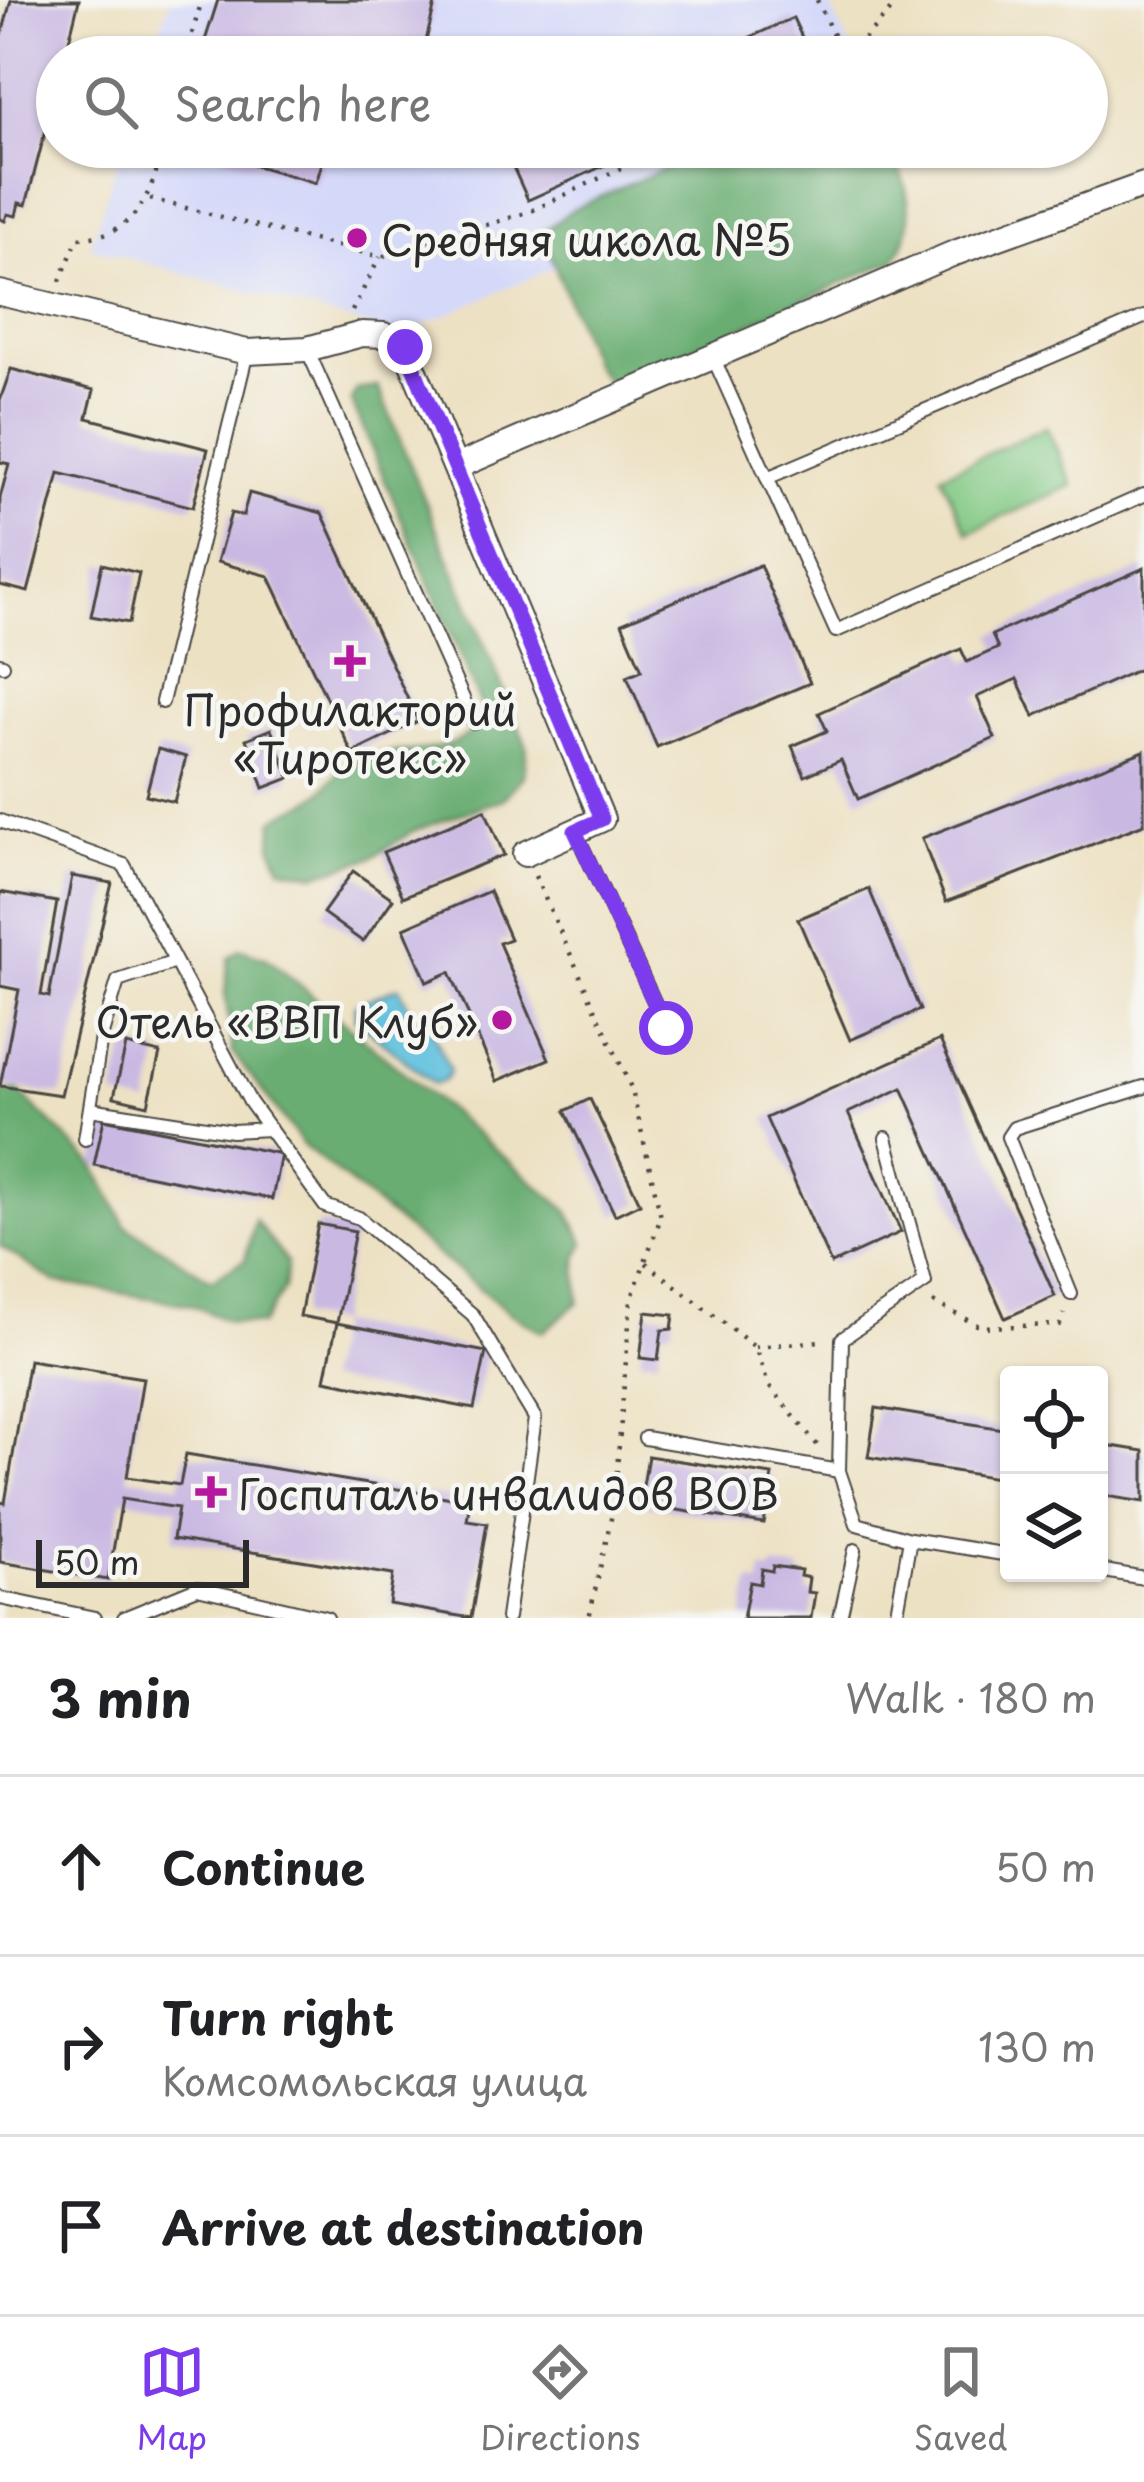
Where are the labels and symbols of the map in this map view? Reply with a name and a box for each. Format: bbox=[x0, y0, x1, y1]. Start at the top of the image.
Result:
place label: Средняя школа №5 bbox=[381, 207, 792, 270]
marker: Средняя школа №5 bbox=[344, 225, 370, 251]
route end bbox=[378, 320, 432, 374]
marker: Профилакторий «Тиротекс» bbox=[334, 645, 366, 677]
place label: Профилакторий «Тиротекс» bbox=[183, 677, 517, 788]
place label: Отель «ВВП Клуб» bbox=[95, 989, 478, 1052]
route start bbox=[639, 1001, 693, 1055]
marker: Отель «ВВП Клуб» bbox=[489, 1007, 515, 1033]
place label: Госпиталь инвалидов ВОВ bbox=[238, 1461, 778, 1524]
marker: Госпиталь инвалидов ВОВ bbox=[195, 1476, 227, 1508]
scale bar bbox=[36, 1534, 249, 1587]

